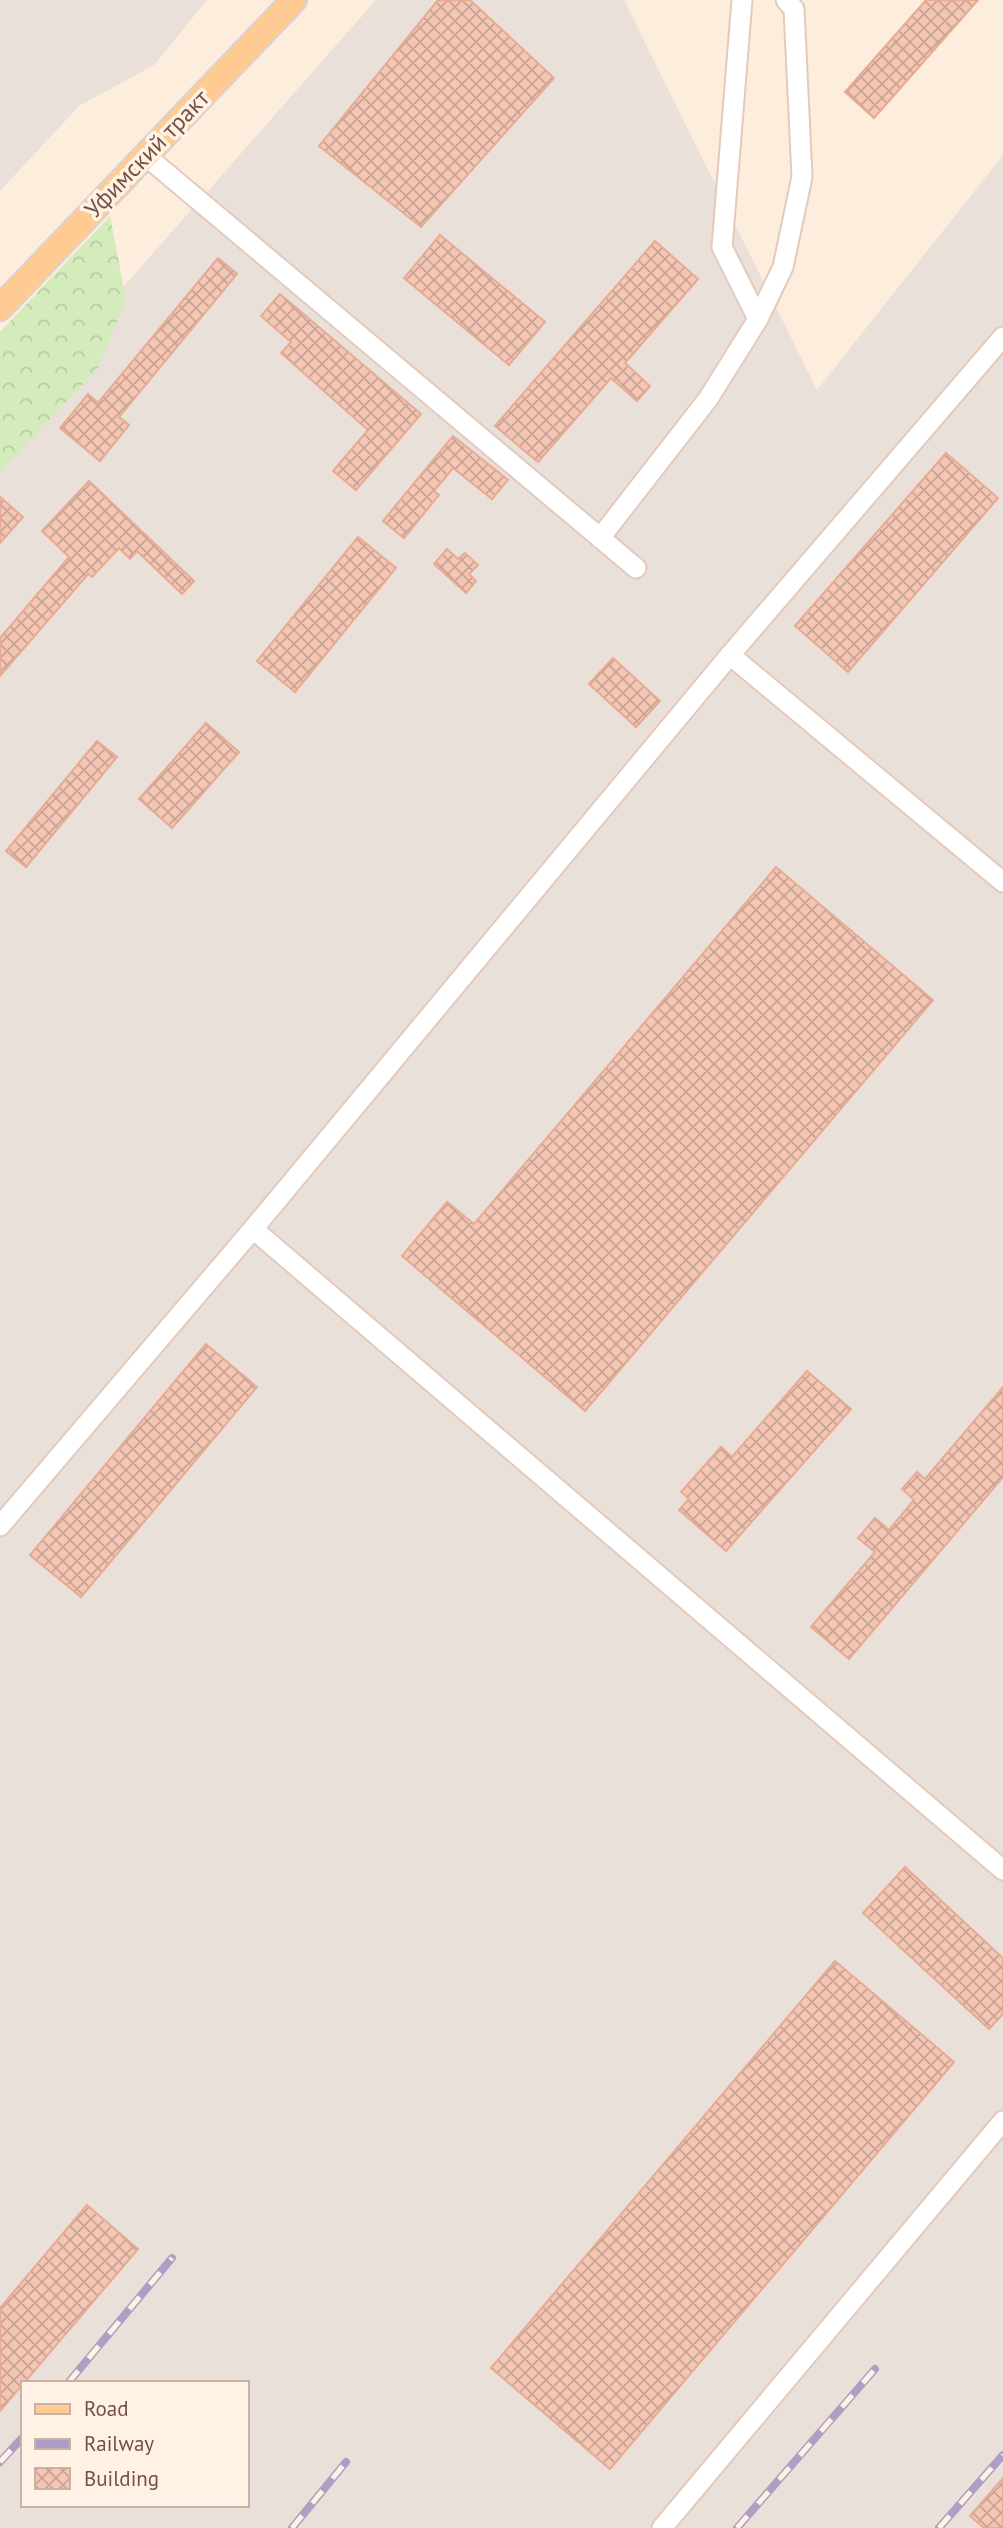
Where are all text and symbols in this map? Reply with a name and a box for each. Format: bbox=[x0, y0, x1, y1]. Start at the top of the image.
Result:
street label: Уфимский тракт bbox=[78, 83, 216, 224]
legend bbox=[21, 2381, 248, 2507]
text: Road bbox=[84, 2395, 128, 2422]
text: Railway bbox=[84, 2430, 154, 2457]
text: Building bbox=[84, 2465, 159, 2492]

